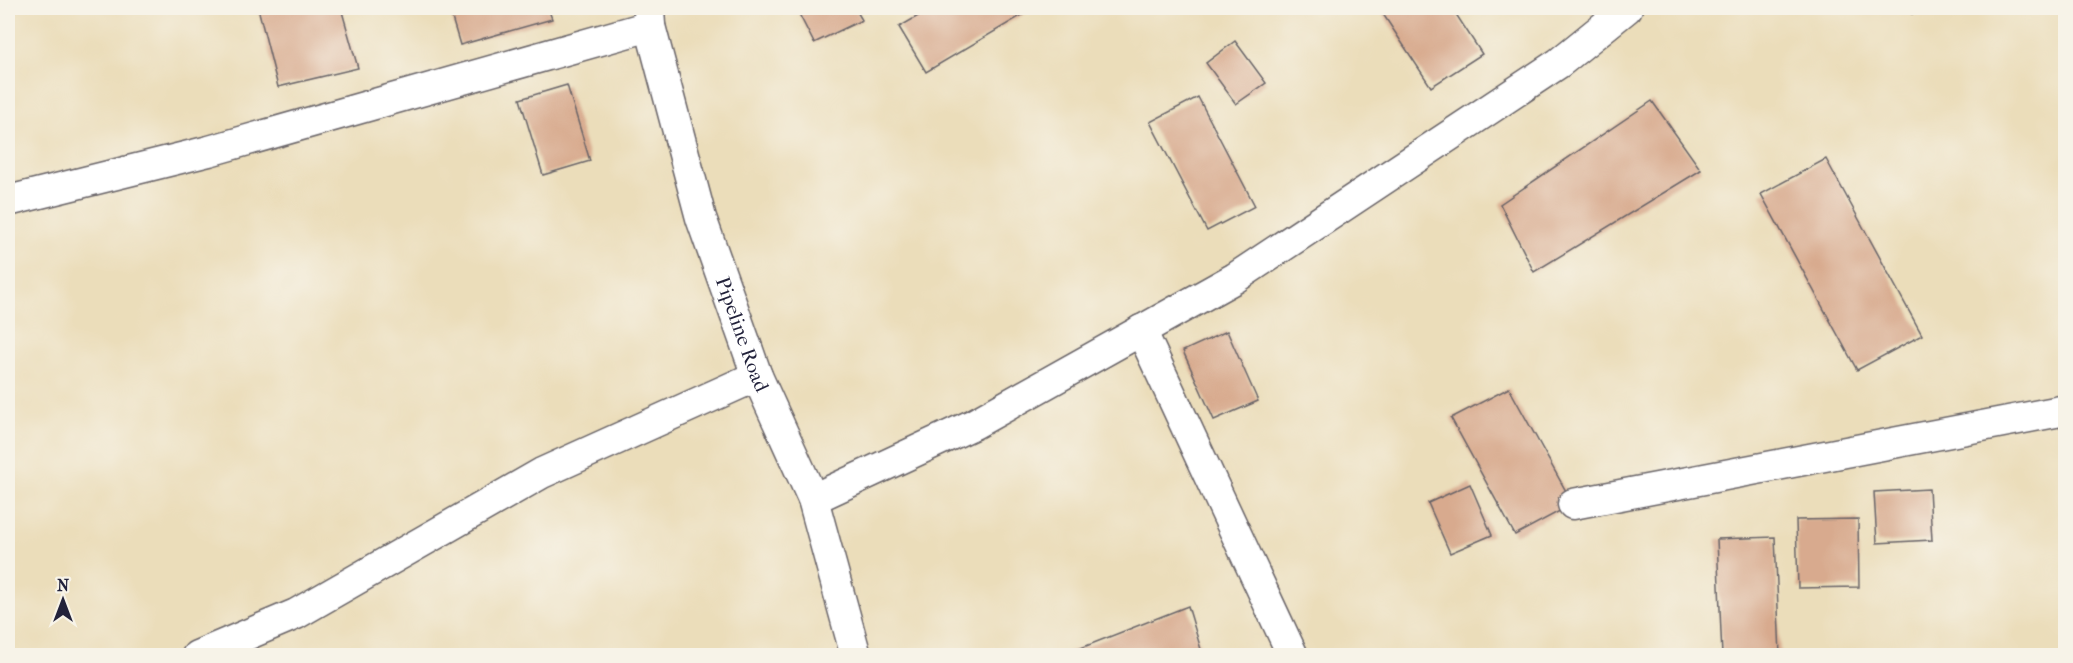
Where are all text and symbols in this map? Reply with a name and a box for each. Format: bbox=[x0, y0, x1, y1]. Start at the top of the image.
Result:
street label: Pipeline Road bbox=[711, 274, 775, 396]
north arrow bbox=[33, 570, 93, 630]
text: N bbox=[57, 576, 70, 595]

